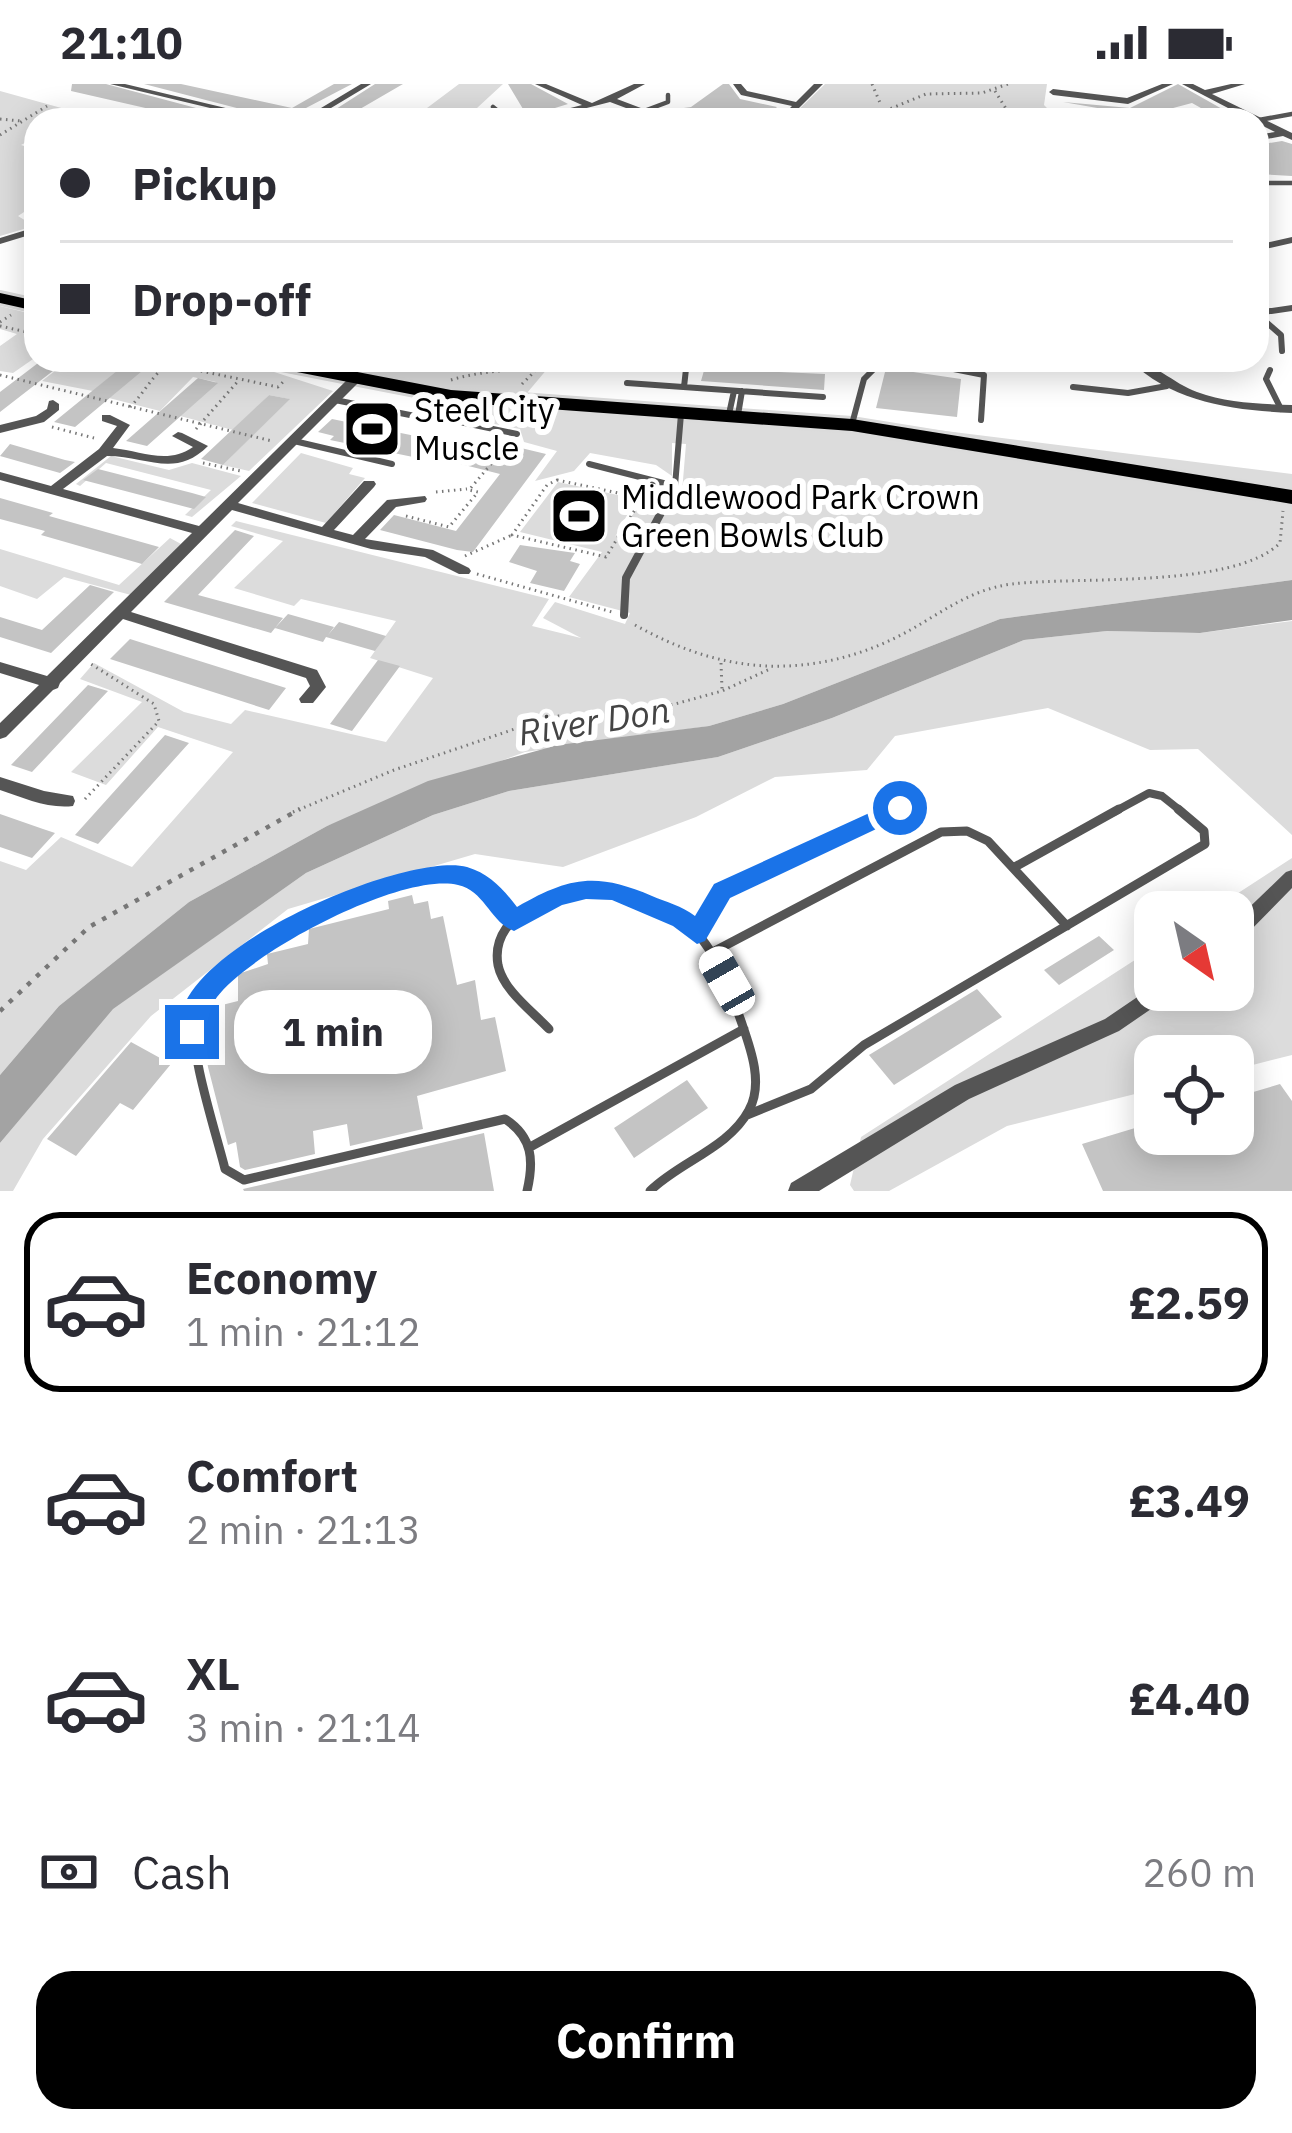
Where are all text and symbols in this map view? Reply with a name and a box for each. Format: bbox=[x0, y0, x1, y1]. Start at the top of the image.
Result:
text: 21:10 bbox=[60, 13, 183, 71]
text: Pickup bbox=[132, 154, 277, 212]
text: Drop-off bbox=[132, 270, 311, 328]
place label: Steel City Muscle bbox=[414, 388, 554, 469]
sports icon: Steel City Muscle bbox=[341, 398, 403, 460]
place label: Middlewood Park Crown Green Bowls Club bbox=[621, 475, 980, 556]
sports icon: Middlewood Park Crown Green Bowls Club bbox=[548, 485, 610, 547]
water label: River Don bbox=[515, 685, 673, 756]
route start bbox=[873, 781, 927, 835]
north arrow bbox=[1134, 891, 1254, 1011]
map controls bbox=[1134, 891, 1254, 1155]
car bbox=[693, 941, 761, 1021]
callout: 1 min bbox=[234, 990, 432, 1074]
route end bbox=[165, 1005, 219, 1059]
text: 1 min bbox=[282, 1006, 384, 1057]
button: locate bbox=[1134, 1035, 1254, 1155]
icon: car bbox=[42, 1248, 150, 1356]
text: Economy bbox=[186, 1248, 377, 1306]
text: £2.59 bbox=[1129, 1273, 1250, 1331]
text: 1 min · 21:12 bbox=[186, 1306, 421, 1357]
icon: car bbox=[42, 1446, 150, 1554]
text: Comfort bbox=[186, 1446, 358, 1504]
text: £3.49 bbox=[1129, 1471, 1250, 1529]
text: 2 min · 21:13 bbox=[186, 1504, 421, 1555]
icon: car bbox=[42, 1644, 150, 1752]
text: XL bbox=[186, 1644, 240, 1702]
text: £4.40 bbox=[1129, 1669, 1250, 1727]
text: 3 min · 21:14 bbox=[186, 1702, 421, 1753]
icon: cash bbox=[36, 1839, 102, 1905]
text: Cash bbox=[132, 1843, 231, 1901]
text: 260 m bbox=[1143, 1847, 1256, 1898]
button: Confirm bbox=[36, 1971, 1256, 2109]

